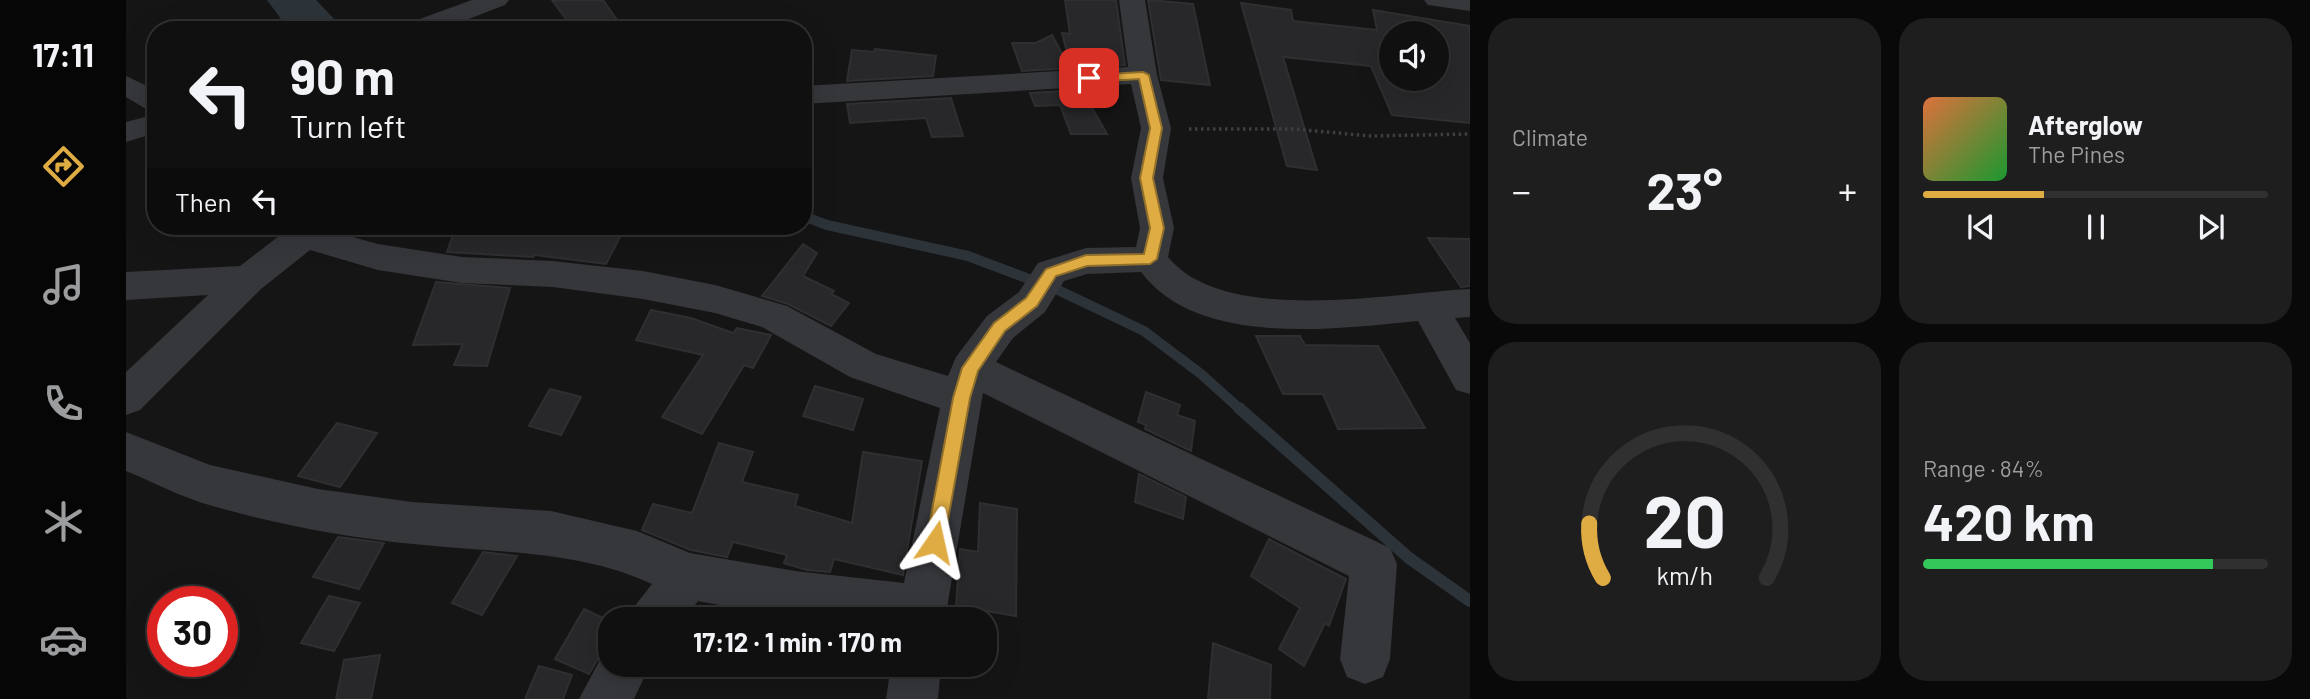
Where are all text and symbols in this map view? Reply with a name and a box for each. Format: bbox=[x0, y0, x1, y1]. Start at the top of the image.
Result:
map controls bbox=[1379, 21, 1449, 91]
button: sound bbox=[1379, 21, 1449, 91]
text: 17:11 bbox=[32, 35, 94, 73]
text: 90 m bbox=[290, 46, 395, 105]
pin bbox=[1059, 48, 1119, 108]
icon: left bbox=[175, 49, 266, 140]
icon: arrive bbox=[1070, 59, 1108, 97]
text: Turn left bbox=[290, 106, 407, 144]
text: Afterglow bbox=[2028, 109, 2143, 140]
text: Climate bbox=[1512, 123, 1588, 151]
text: The Pines bbox=[2028, 140, 2125, 168]
icon: directions bbox=[39, 142, 88, 191]
text: 23° bbox=[1646, 158, 1723, 220]
text: − bbox=[1512, 167, 1531, 213]
text: + bbox=[1838, 167, 1857, 213]
icon: left bbox=[246, 182, 284, 220]
text: Then bbox=[175, 186, 232, 217]
icon: previous bbox=[1962, 208, 2000, 246]
icon: pause bbox=[2077, 208, 2115, 246]
icon: next bbox=[2192, 208, 2230, 246]
icon: music bbox=[39, 260, 88, 309]
icon: phone bbox=[39, 379, 88, 428]
text: Range · 84% bbox=[1923, 454, 2044, 482]
text: 20 bbox=[1643, 475, 1726, 563]
text: 420 km bbox=[1923, 489, 2095, 551]
icon: climate bbox=[39, 497, 88, 546]
position arrow bbox=[898, 505, 972, 579]
text: km/h bbox=[1656, 559, 1713, 589]
speed limit sign: 30 bbox=[147, 586, 238, 677]
icon: car bbox=[39, 615, 88, 664]
text: 17:12 · 1 min · 170 m bbox=[693, 626, 902, 657]

